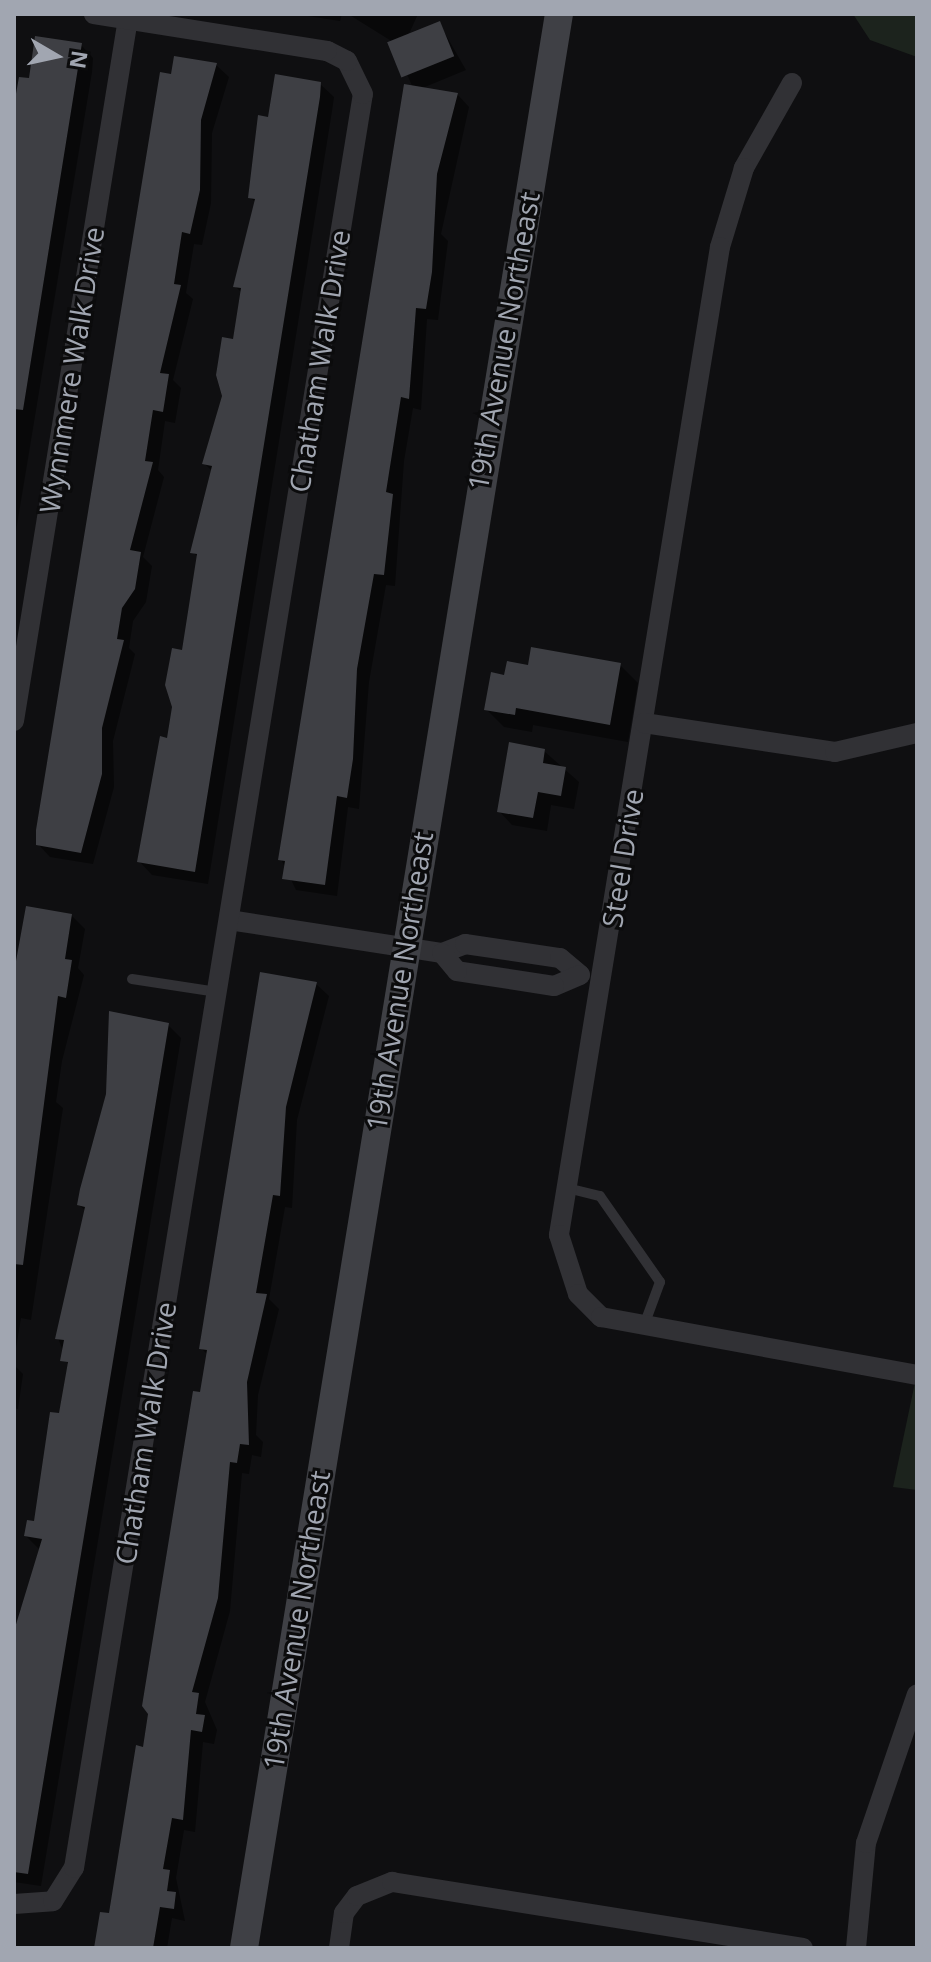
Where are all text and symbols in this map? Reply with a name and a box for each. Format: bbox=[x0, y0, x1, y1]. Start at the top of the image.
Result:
north arrow bbox=[16, 16, 96, 96]
text: N bbox=[63, 49, 96, 71]
street label: 19th Avenue Northeast bbox=[460, 189, 546, 493]
street label: Wynnmere Walk Drive bbox=[32, 224, 110, 516]
street label: Chatham Walk Drive bbox=[282, 227, 356, 495]
street label: Steel Drive bbox=[594, 786, 650, 930]
street label: 19th Avenue Northeast bbox=[359, 829, 439, 1133]
street label: Chatham Walk Drive bbox=[108, 1299, 182, 1567]
street label: 19th Avenue Northeast bbox=[256, 1468, 336, 1772]

